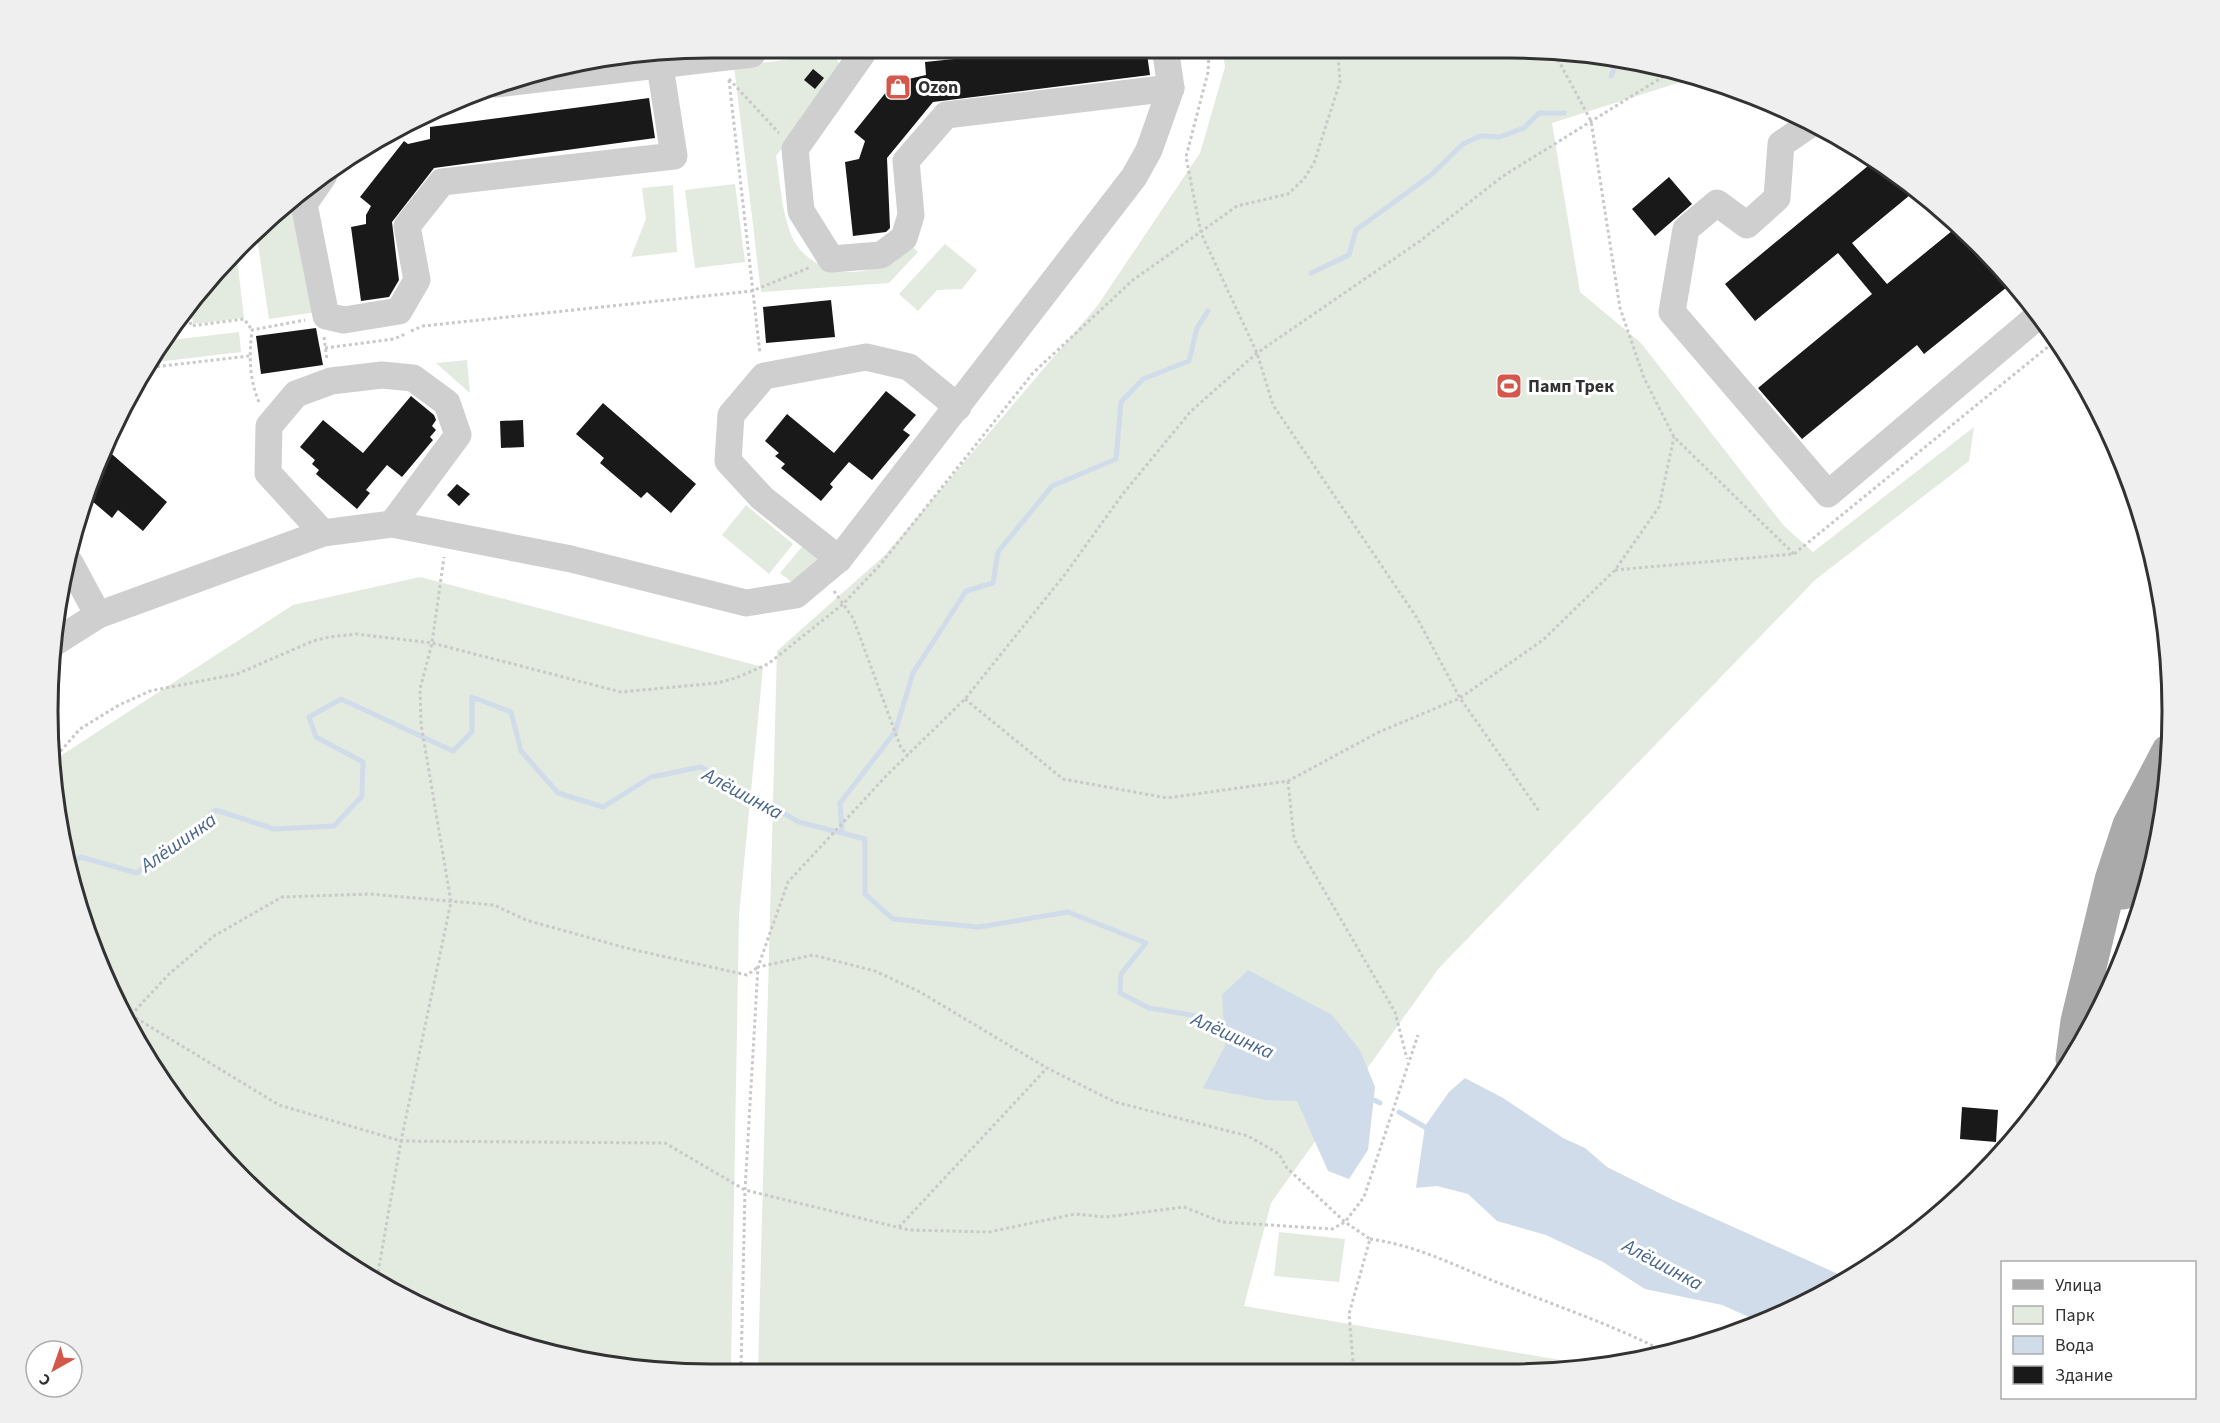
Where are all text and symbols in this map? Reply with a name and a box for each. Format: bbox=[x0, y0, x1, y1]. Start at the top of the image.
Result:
shop icon: Ozon bbox=[883, 72, 913, 102]
place label: Ozon bbox=[918, 75, 958, 100]
sports icon: Памп Трек bbox=[1494, 371, 1524, 401]
place label: Памп Трек bbox=[1528, 374, 1614, 399]
water label: Алёшинка bbox=[696, 760, 788, 827]
water label: Алёшинка bbox=[133, 806, 223, 880]
water label: Алёшинка bbox=[1185, 1005, 1278, 1067]
water label: Алёшинка bbox=[1616, 1231, 1708, 1298]
legend bbox=[2001, 1261, 2196, 1399]
text: Улица bbox=[2055, 1273, 2102, 1298]
text: Парк bbox=[2055, 1303, 2095, 1328]
text: Вода bbox=[2055, 1333, 2094, 1358]
north arrow bbox=[24, 1339, 84, 1399]
text: Здание bbox=[2055, 1363, 2113, 1388]
text: С bbox=[34, 1368, 56, 1391]

